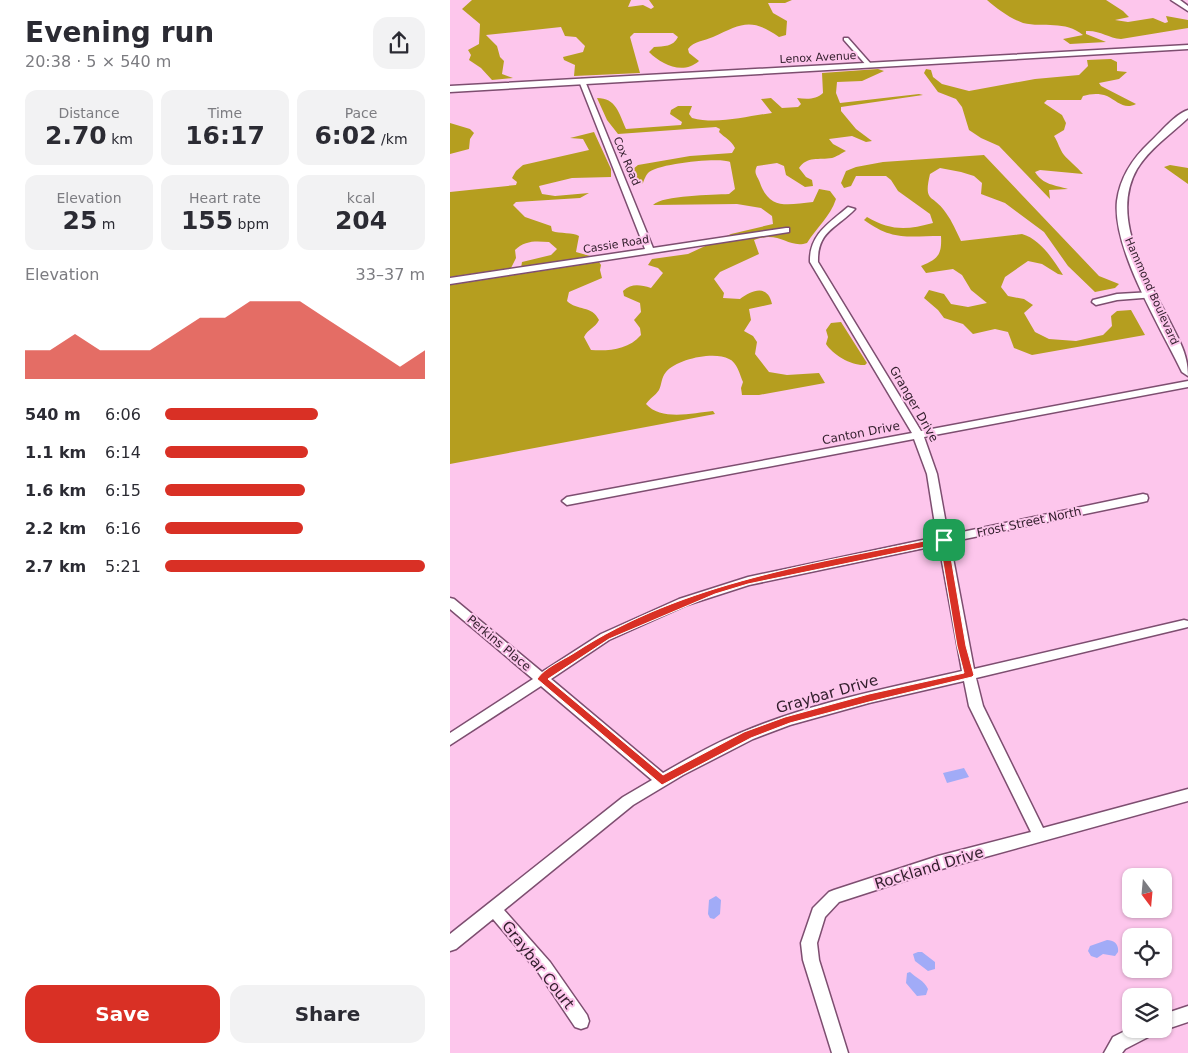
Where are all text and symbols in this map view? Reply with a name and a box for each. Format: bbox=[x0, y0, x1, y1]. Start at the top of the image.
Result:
text: Evening run bbox=[25, 16, 214, 49]
button: share bbox=[373, 17, 425, 69]
street label: Lenox Avenue bbox=[779, 49, 857, 66]
text: 20:38 · 5 × 540 m bbox=[25, 52, 171, 71]
text: Distance bbox=[58, 105, 120, 121]
text: Time bbox=[208, 105, 242, 121]
text: Pace bbox=[345, 105, 377, 121]
text: 2.70 bbox=[45, 121, 107, 150]
text: 16:17 bbox=[185, 121, 265, 150]
text: 6:02 bbox=[314, 121, 377, 150]
text: km bbox=[107, 131, 133, 147]
text: /km bbox=[377, 131, 408, 147]
street label: Cox Road bbox=[610, 135, 643, 188]
text: Elevation bbox=[56, 190, 122, 206]
text: Heart rate bbox=[189, 190, 261, 206]
text: kcal bbox=[347, 190, 375, 206]
text: 25 bbox=[63, 206, 97, 235]
text: 155 bbox=[181, 206, 233, 235]
text: 204 bbox=[335, 206, 387, 235]
text: m bbox=[97, 216, 115, 232]
text: bpm bbox=[233, 216, 269, 232]
street label: Cassie Road bbox=[582, 233, 650, 256]
street label: Hammond Boulevard bbox=[1122, 235, 1181, 347]
text: Elevation bbox=[25, 265, 99, 284]
text: 33–37 m bbox=[356, 265, 425, 284]
street label: Granger Drive bbox=[887, 364, 941, 444]
text: 540 m bbox=[25, 405, 81, 424]
text: 6:06 bbox=[105, 405, 141, 424]
street label: Canton Drive bbox=[821, 419, 901, 447]
text: 1.1 km bbox=[25, 443, 86, 462]
text: 6:14 bbox=[105, 443, 141, 462]
text: 1.6 km bbox=[25, 481, 86, 500]
text: 6:15 bbox=[105, 481, 141, 500]
street label: Frost Street North bbox=[975, 504, 1083, 540]
text: 2.2 km bbox=[25, 519, 86, 538]
text: 6:16 bbox=[105, 519, 141, 538]
pin bbox=[923, 519, 965, 561]
icon: arrive bbox=[930, 526, 958, 554]
text: 2.7 km bbox=[25, 557, 86, 576]
text: 5:21 bbox=[105, 557, 141, 576]
street label: Perkins Place bbox=[464, 612, 534, 674]
street label: Graybar Drive bbox=[774, 671, 880, 717]
street label: Rockland Drive bbox=[872, 843, 986, 893]
north arrow bbox=[1122, 868, 1172, 918]
map controls bbox=[1122, 868, 1172, 1038]
street label: Graybar Court bbox=[498, 917, 578, 1013]
button: locate bbox=[1122, 928, 1172, 978]
button: Save bbox=[25, 985, 220, 1043]
button: Share bbox=[230, 985, 425, 1043]
button: layers bbox=[1122, 988, 1172, 1038]

